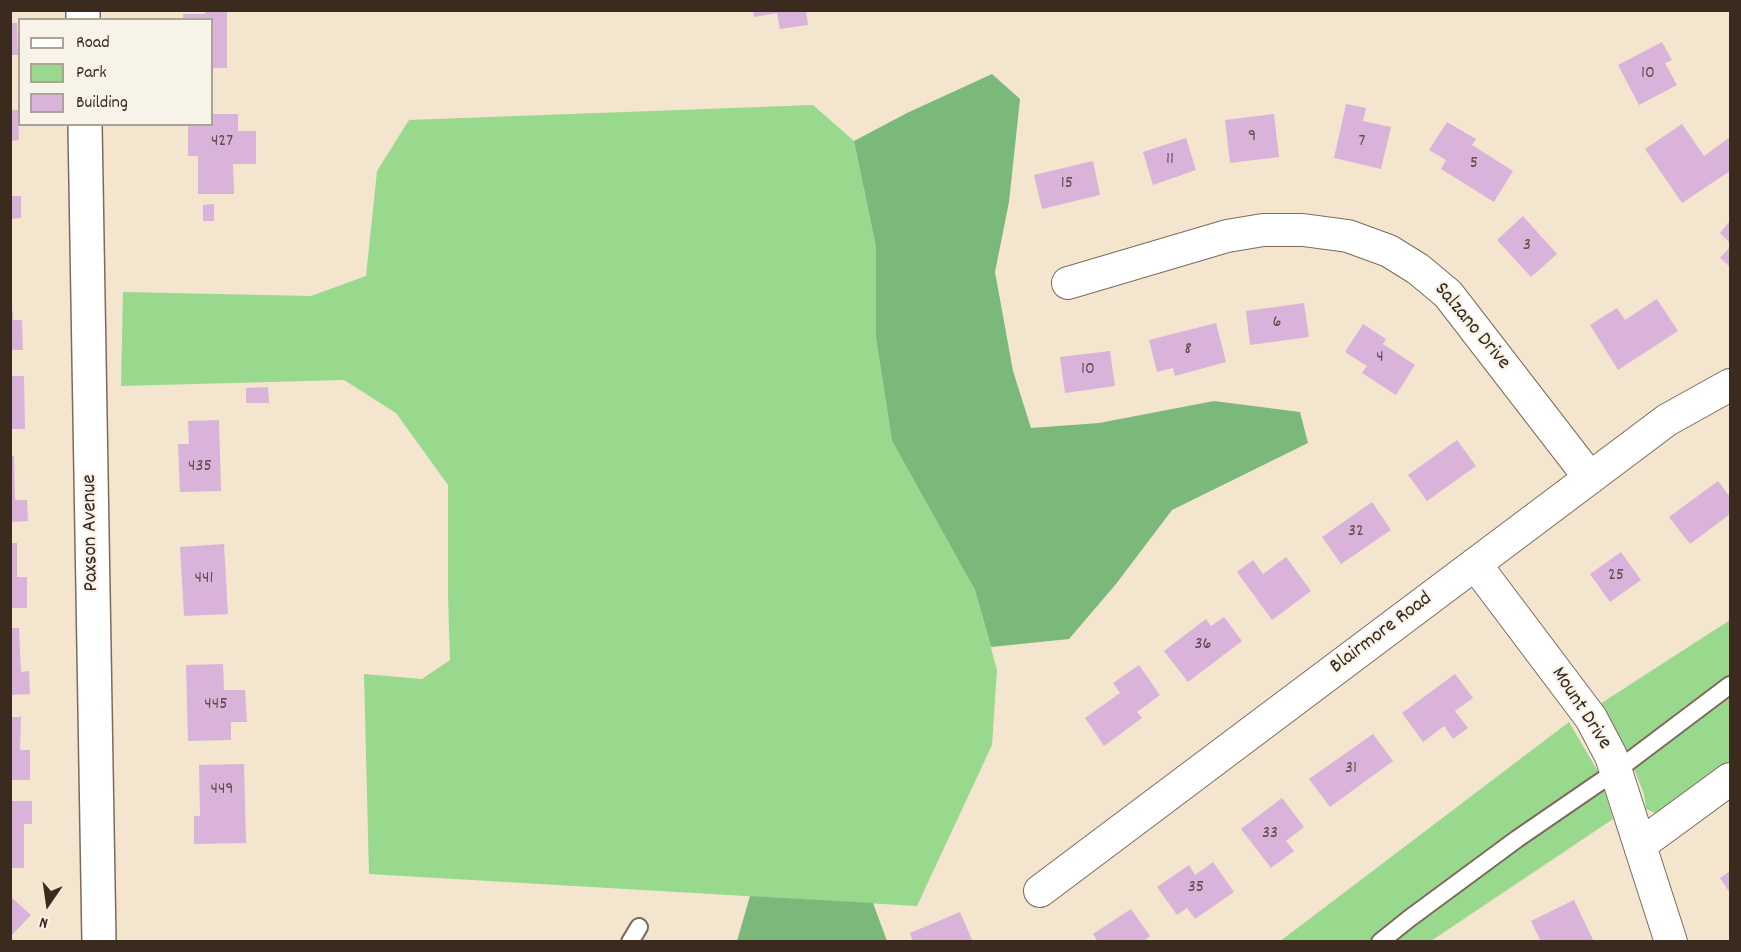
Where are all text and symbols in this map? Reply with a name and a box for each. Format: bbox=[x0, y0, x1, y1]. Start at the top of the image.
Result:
legend bbox=[18, 18, 213, 126]
text: Road bbox=[76, 31, 110, 56]
text: Park bbox=[76, 61, 107, 86]
house number: 10 bbox=[1641, 64, 1655, 86]
text: Building bbox=[76, 91, 128, 116]
house number: 9 bbox=[1248, 127, 1256, 149]
house number: 427 bbox=[211, 132, 233, 154]
house number: 7 bbox=[1359, 132, 1365, 154]
house number: 11 bbox=[1166, 150, 1174, 172]
house number: 5 bbox=[1470, 154, 1478, 176]
house number: 15 bbox=[1061, 174, 1073, 196]
house number: 3 bbox=[1523, 236, 1531, 258]
street label: Salzano Drive bbox=[1427, 278, 1515, 376]
house number: 6 bbox=[1273, 313, 1281, 335]
house number: 8 bbox=[1184, 340, 1192, 362]
house number: 4 bbox=[1376, 348, 1384, 370]
house number: 10 bbox=[1081, 360, 1095, 382]
house number: 435 bbox=[188, 457, 212, 479]
street label: Paxson Avenue bbox=[78, 474, 106, 592]
house number: 32 bbox=[1348, 522, 1364, 544]
house number: 25 bbox=[1608, 566, 1624, 588]
house number: 441 bbox=[195, 569, 213, 591]
street label: Blairmore Road bbox=[1326, 587, 1438, 681]
house number: 36 bbox=[1195, 635, 1211, 657]
street label: Mount Drive bbox=[1544, 663, 1616, 755]
house number: 445 bbox=[204, 695, 228, 717]
house number: 31 bbox=[1345, 759, 1357, 781]
house number: 449 bbox=[210, 780, 234, 802]
house number: 33 bbox=[1262, 824, 1278, 846]
north arrow bbox=[18, 874, 78, 934]
house number: 35 bbox=[1188, 878, 1204, 900]
text: N bbox=[37, 910, 50, 934]

